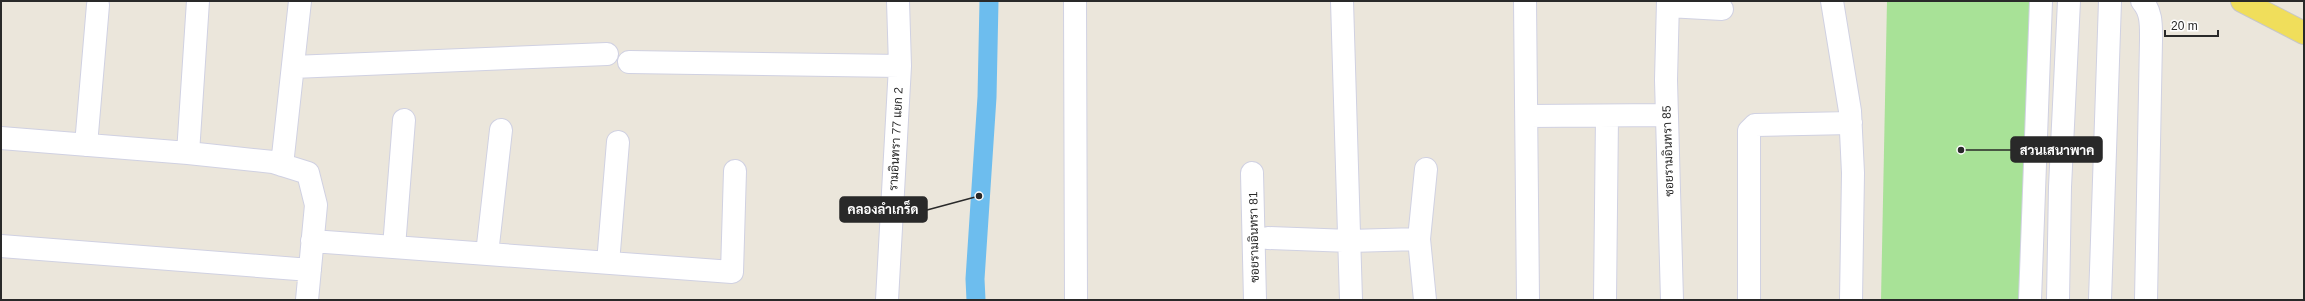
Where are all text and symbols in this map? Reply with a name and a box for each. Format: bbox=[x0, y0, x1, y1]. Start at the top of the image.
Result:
scale bar bbox=[2165, 12, 2218, 38]
text: 20 m bbox=[2171, 19, 2198, 33]
street label: รามอินทรา 77 แยก 2 bbox=[886, 86, 906, 191]
street label: ซอยรามอินทรา 85 bbox=[1659, 105, 1677, 197]
callout: สวนเสนาพาค bbox=[2011, 137, 2102, 162]
text: สวนเสนาพาค bbox=[2020, 143, 2094, 158]
street label: ซอยรามอินทรา 81 bbox=[1246, 191, 1262, 283]
callout: คลองลำเกร็ด bbox=[840, 197, 927, 222]
text: คลองลำเกร็ด bbox=[848, 199, 918, 217]

